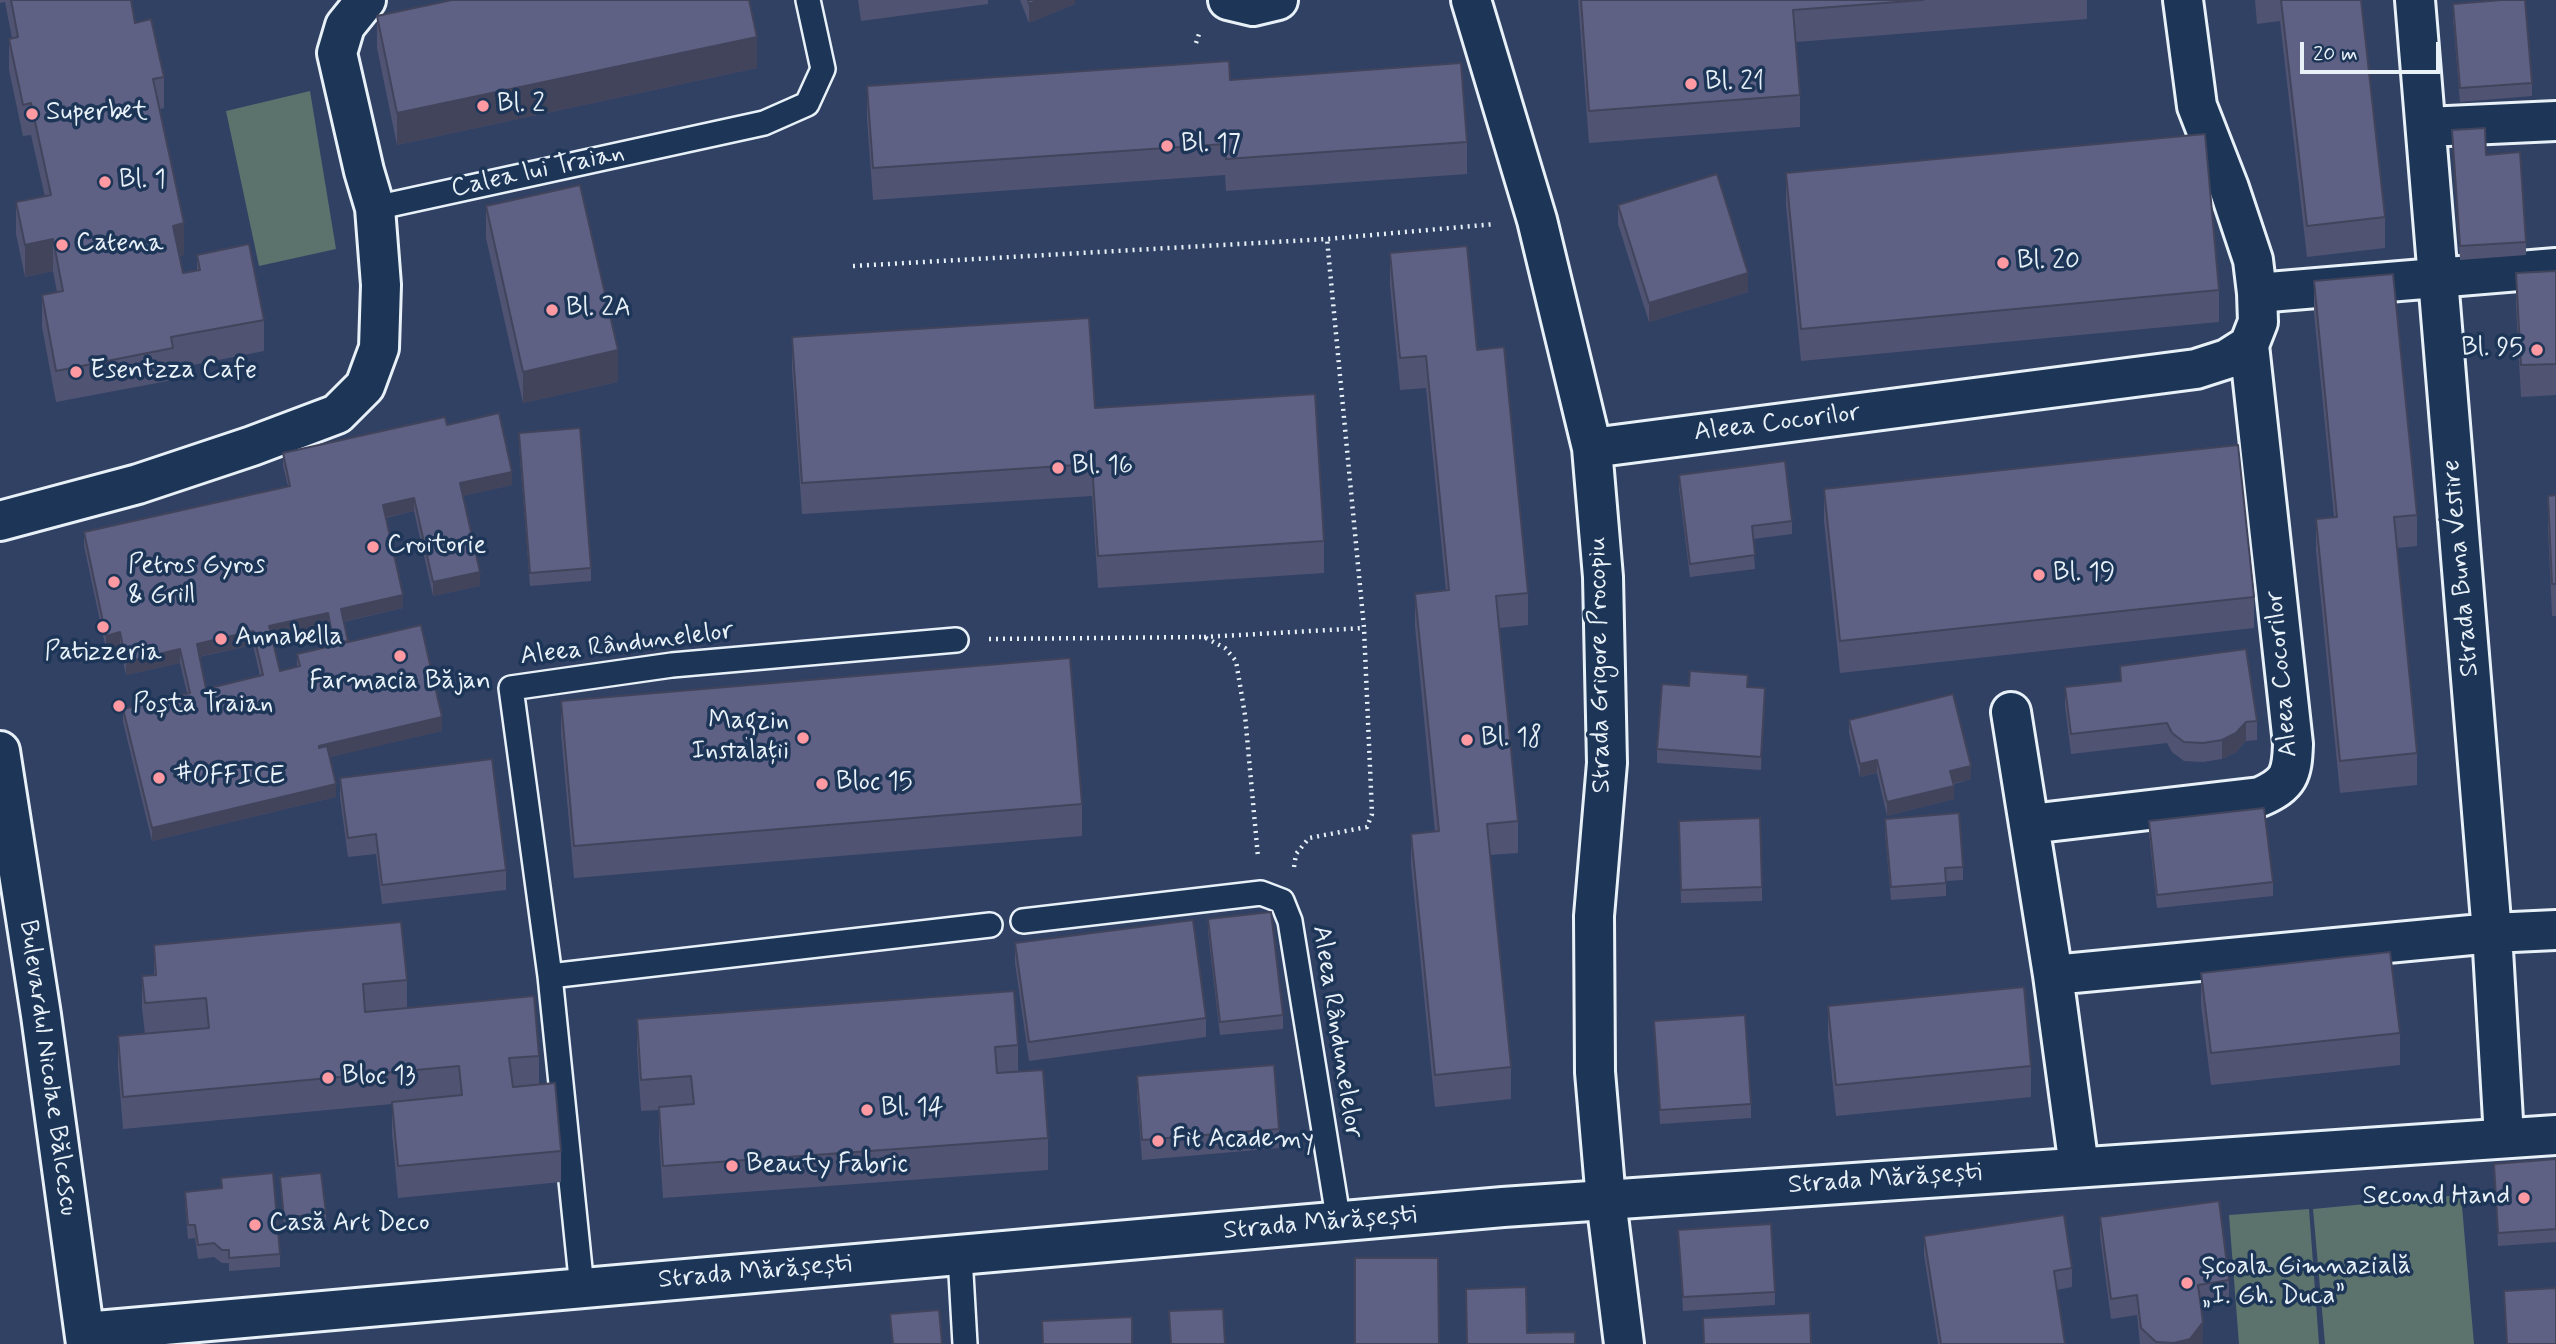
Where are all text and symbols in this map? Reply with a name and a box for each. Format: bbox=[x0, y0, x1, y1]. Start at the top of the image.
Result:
scale bar bbox=[2304, 28, 2444, 72]
text: 20 m bbox=[2313, 40, 2358, 68]
place label: Bl. 21 bbox=[1705, 68, 1764, 100]
marker: Bl. 21 bbox=[1683, 76, 1699, 92]
place label: Bl. 2 bbox=[497, 90, 545, 122]
place label: Superbet bbox=[46, 98, 148, 130]
marker: Bl. 2 bbox=[475, 98, 491, 114]
marker: Superbet bbox=[24, 106, 40, 122]
place label: Bl. 17 bbox=[1181, 130, 1241, 162]
street label: Calea lui Traian bbox=[449, 138, 627, 206]
marker: Bl. 17 bbox=[1159, 138, 1175, 154]
place label: Bl. 1 bbox=[119, 166, 166, 198]
marker: Bl. 1 bbox=[97, 174, 113, 190]
place label: Catena bbox=[76, 229, 163, 261]
marker: Catena bbox=[54, 237, 70, 253]
place label: Bl. 20 bbox=[2017, 247, 2080, 279]
marker: Bl. 20 bbox=[1995, 255, 2011, 271]
place label: Bl. 2A bbox=[566, 294, 631, 326]
marker: Bl. 2A bbox=[544, 302, 560, 318]
place label: Bl. 95 bbox=[2461, 334, 2523, 366]
marker: Bl. 95 bbox=[2529, 342, 2545, 358]
place label: Esentzza Cafe bbox=[90, 356, 257, 388]
marker: Esentzza Cafe bbox=[68, 364, 84, 380]
street label: Aleea Cocorilor bbox=[1692, 398, 1862, 450]
place label: Bl. 16 bbox=[1072, 452, 1133, 484]
street label: Strada Buna Vestire bbox=[2437, 458, 2487, 678]
marker: Bl. 16 bbox=[1050, 460, 1066, 476]
place label: Croitorie bbox=[387, 531, 486, 563]
street label: Strada Grigore Procopiu bbox=[1583, 536, 1619, 794]
marker: Croitorie bbox=[365, 539, 381, 555]
place label: Petros Gyros & Grill bbox=[128, 551, 265, 612]
place label: Bl. 19 bbox=[2053, 559, 2115, 591]
marker: Bl. 19 bbox=[2031, 567, 2047, 583]
marker: Petros Gyros & Grill bbox=[106, 574, 122, 590]
street label: Aleea Cocorilor bbox=[2260, 589, 2306, 759]
street label: Aleea Rândunelelor bbox=[518, 616, 736, 674]
marker: Patizzeria bbox=[95, 619, 111, 635]
place label: Annabella bbox=[235, 623, 343, 655]
marker: Annabella bbox=[213, 631, 229, 647]
place label: Patizzeria bbox=[45, 638, 161, 670]
marker: Farmacia Băjan bbox=[392, 648, 408, 664]
place label: Farmacia Băjan bbox=[309, 667, 491, 699]
place label: Poșta Traian bbox=[133, 690, 273, 722]
marker: Poșta Traian bbox=[111, 698, 127, 714]
place label: Magzin Instalații bbox=[692, 707, 789, 768]
place label: Bl. 18 bbox=[1481, 724, 1542, 756]
marker: Magzin Instalații bbox=[795, 730, 811, 746]
marker: Bl. 18 bbox=[1459, 732, 1475, 748]
place label: #OFFICE bbox=[173, 762, 285, 794]
place label: Bloc 15 bbox=[836, 768, 913, 800]
marker: #OFFICE bbox=[151, 770, 167, 786]
marker: Bloc 15 bbox=[814, 776, 830, 792]
street label: Bulevardul Nicolae Bălcescu bbox=[11, 918, 83, 1218]
street label: Aleea Rândunelelor bbox=[1304, 923, 1368, 1141]
place label: Bloc 13 bbox=[342, 1062, 416, 1094]
marker: Bloc 13 bbox=[320, 1070, 336, 1086]
place label: Bl. 14 bbox=[881, 1094, 944, 1126]
marker: Bl. 14 bbox=[859, 1102, 875, 1118]
place label: Fit Academy bbox=[1172, 1125, 1314, 1157]
marker: Fit Academy bbox=[1150, 1133, 1166, 1149]
place label: Beauty Fabric bbox=[746, 1150, 908, 1182]
marker: Beauty Fabric bbox=[724, 1158, 740, 1174]
street label: Strada Mărășești bbox=[1787, 1158, 1983, 1202]
place label: Second Hand bbox=[2362, 1182, 2510, 1214]
marker: Second Hand bbox=[2516, 1190, 2532, 1206]
street label: Strada Mărășești bbox=[1222, 1200, 1418, 1248]
place label: Casă Art Deco bbox=[269, 1209, 430, 1241]
marker: Casă Art Deco bbox=[247, 1217, 263, 1233]
street label: Strada Mărășești bbox=[657, 1249, 853, 1297]
place label: Școala Gimnazială „I. Gh. Duca” bbox=[2201, 1252, 2411, 1314]
marker: Școala Gimnazială „I. Gh. Duca” bbox=[2179, 1275, 2195, 1291]

